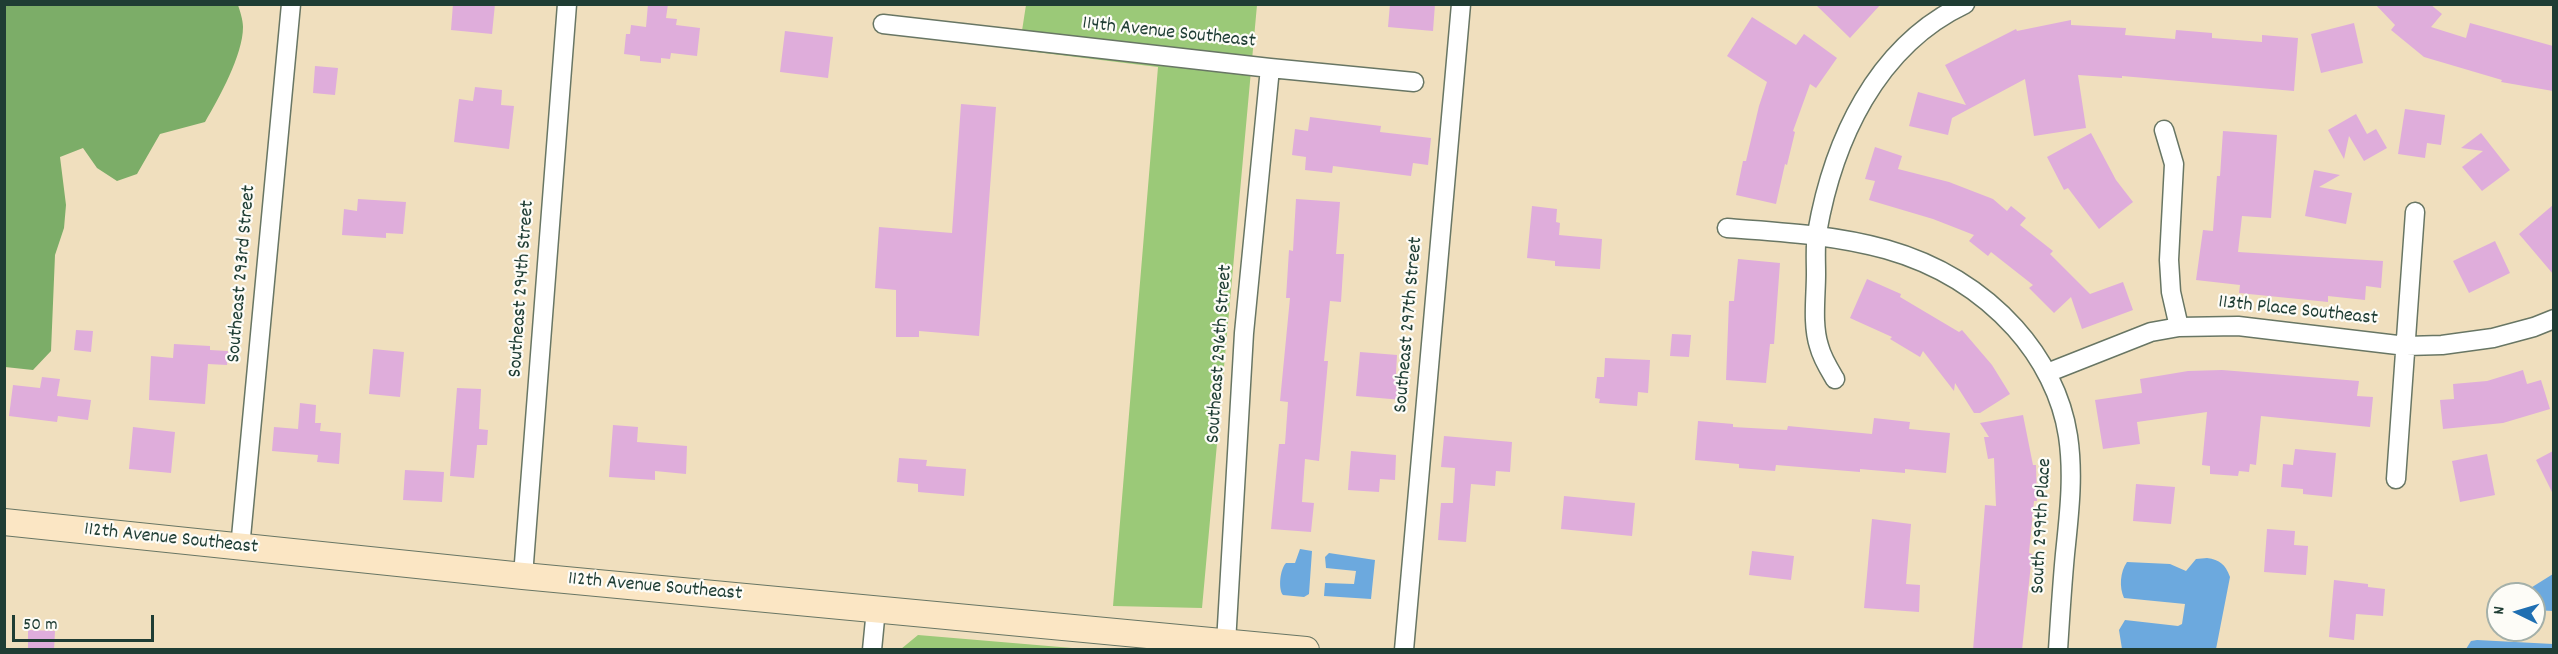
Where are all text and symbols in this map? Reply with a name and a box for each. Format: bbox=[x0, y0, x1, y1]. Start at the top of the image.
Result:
street label: 114th Avenue Southeast bbox=[1081, 13, 1257, 55]
street label: Southeast 293rd Street bbox=[223, 184, 263, 364]
street label: Southeast 294th Street bbox=[505, 200, 541, 378]
street label: Southeast 297th Street bbox=[1390, 236, 1430, 414]
street label: Southeast 296th Street bbox=[1203, 264, 1239, 444]
street label: 113th Place Southeast bbox=[2217, 292, 2379, 332]
street label: South 299th Place bbox=[2027, 458, 2059, 594]
street label: 112th Avenue Southeast bbox=[83, 519, 259, 561]
street label: 112th Avenue Southeast bbox=[567, 568, 743, 608]
north arrow bbox=[2486, 582, 2546, 642]
scale bar bbox=[15, 603, 158, 641]
text: N bbox=[2488, 606, 2511, 616]
text: 50 m bbox=[23, 613, 58, 638]

